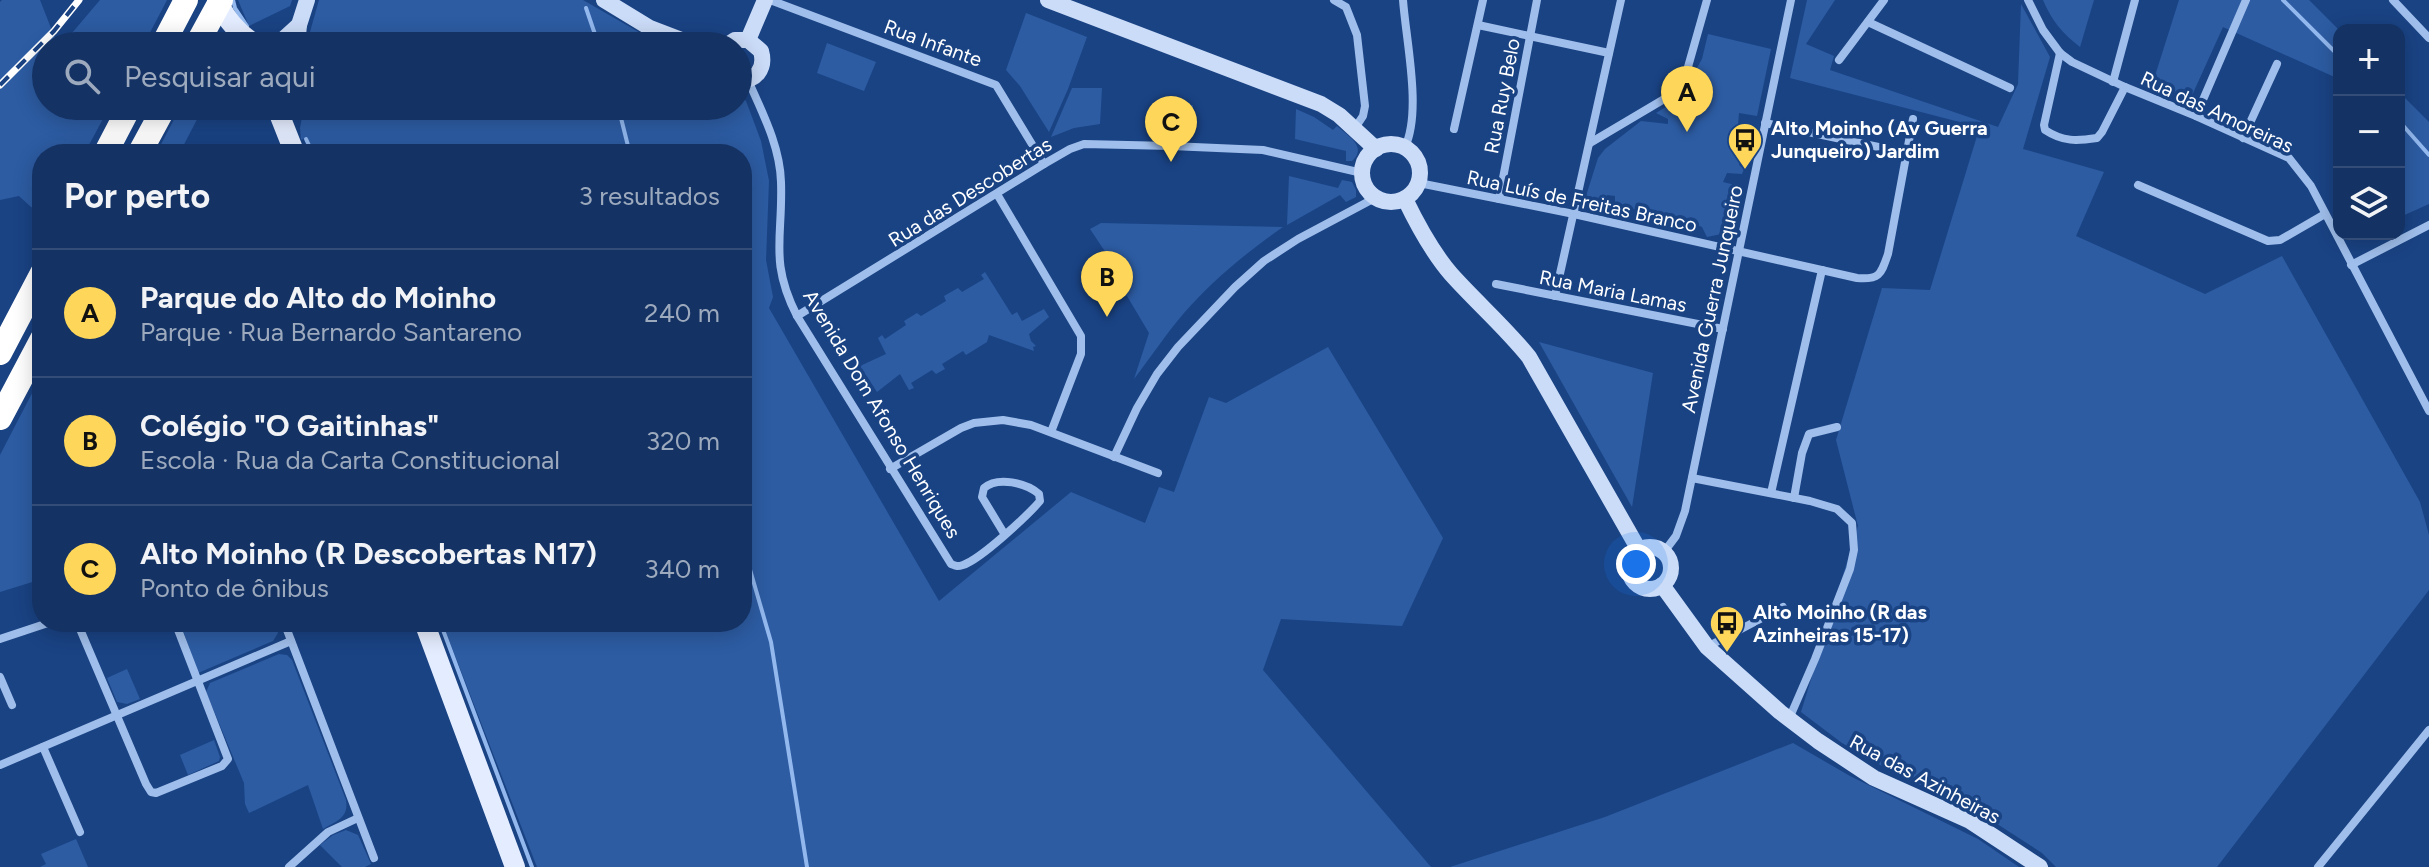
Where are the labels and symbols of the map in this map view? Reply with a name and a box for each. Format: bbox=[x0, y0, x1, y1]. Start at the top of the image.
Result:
street label: Rua Infante bbox=[881, 14, 985, 72]
street label: Rua Ruy Belo bbox=[1479, 36, 1525, 156]
pin: A bbox=[1661, 66, 1713, 132]
street label: Rua das Amoreiras bbox=[2137, 66, 2297, 158]
pin: C bbox=[1145, 96, 1197, 162]
place label: Alto Moinho (Av Guerra Junqueiro) Jardim bbox=[1771, 116, 1988, 163]
bus stop icon: Alto Moinho (Av Guerra Junqueiro) Jardim bbox=[1726, 121, 1764, 171]
street label: Rua das Descobertas bbox=[884, 132, 1056, 252]
street label: Rua Luís de Freitas Branco bbox=[1465, 165, 1699, 237]
street label: Avenida Guerra Junqueiro bbox=[1676, 183, 1748, 415]
pin: B bbox=[1081, 251, 1133, 317]
street label: Rua Maria Lamas bbox=[1537, 265, 1689, 317]
street label: Avenida Dom Afonso Henriques bbox=[798, 286, 966, 542]
your location bbox=[1616, 544, 1656, 584]
place label: Alto Moinho (R das Azinheiras 15-17) bbox=[1753, 600, 1927, 647]
bus stop icon: Alto Moinho (R das Azinheiras 15-17) bbox=[1708, 604, 1746, 654]
street label: Rua das Azinheiras bbox=[1846, 729, 2004, 829]

